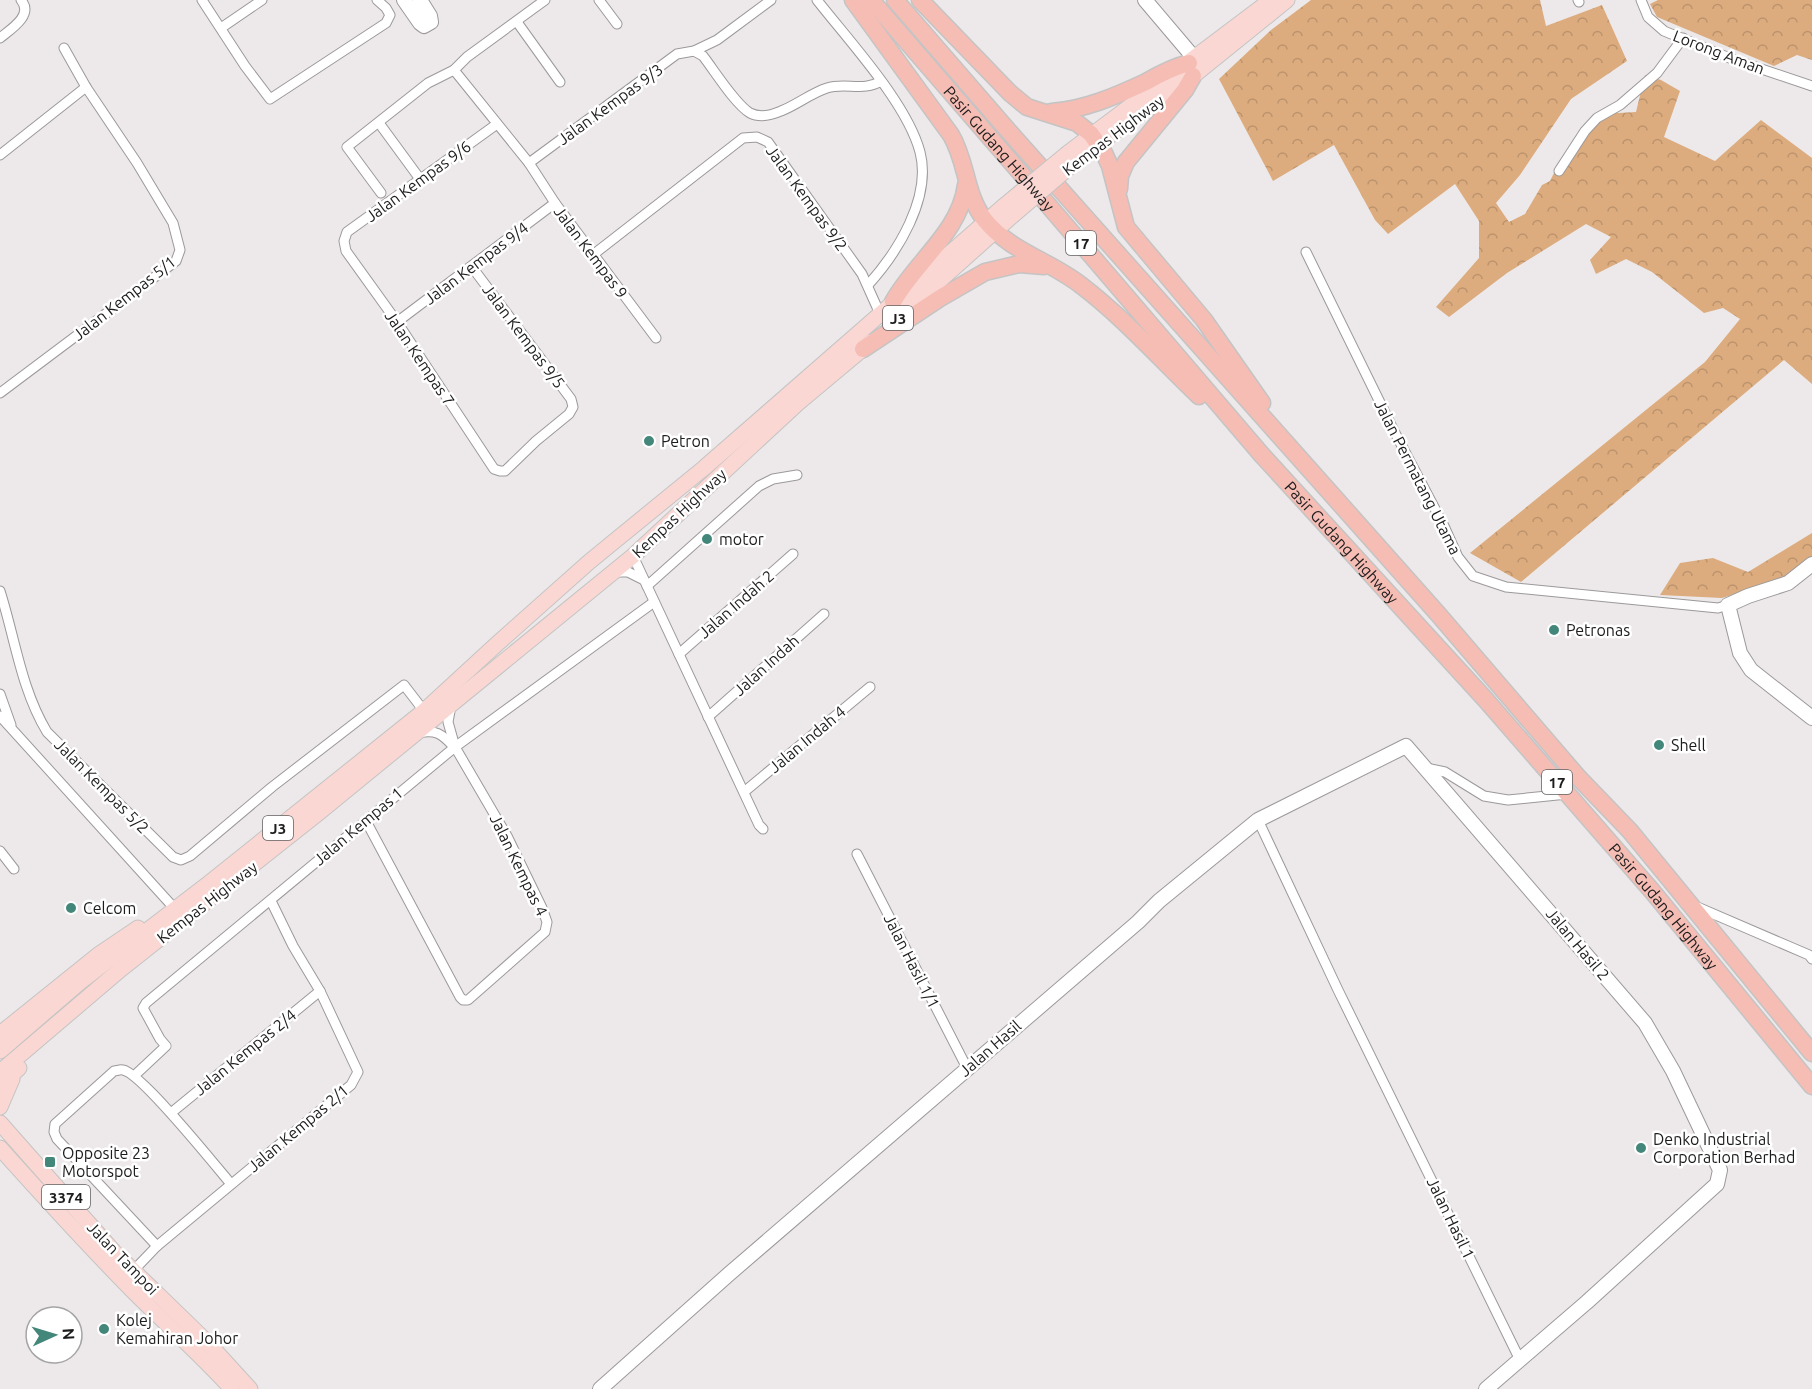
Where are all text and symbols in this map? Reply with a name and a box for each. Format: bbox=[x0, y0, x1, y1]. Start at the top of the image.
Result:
street label: Lorong Aman bbox=[1671, 26, 1767, 78]
street label: Jalan Kempas 9/3 bbox=[554, 60, 666, 148]
street label: Pasir Gudang Highway bbox=[940, 82, 1058, 215]
street label: Kempas Highway bbox=[1059, 91, 1167, 179]
street label: Jalan Kempas 9/6 bbox=[362, 137, 474, 225]
street label: Jalan Kempas 9/2 bbox=[763, 142, 851, 254]
street label: Jalan Kempas 9 bbox=[550, 202, 632, 302]
street label: Jalan Kempas 9/4 bbox=[420, 218, 532, 308]
road number: 17 bbox=[1066, 231, 1096, 255]
street label: Jalan Kempas 5/1 bbox=[69, 252, 179, 344]
street label: Jalan Kempas 9/5 bbox=[479, 280, 569, 392]
road number: J3 bbox=[883, 306, 913, 330]
street label: Jalan Kempas 7 bbox=[382, 307, 458, 409]
street label: Jalan Permatang Utama bbox=[1371, 397, 1465, 557]
place label: Petron bbox=[661, 432, 710, 450]
marker: Petron bbox=[642, 434, 656, 448]
street label: Kempas Highway bbox=[628, 465, 730, 561]
street label: Pasir Gudang Highway bbox=[1281, 477, 1402, 607]
place label: motor bbox=[719, 530, 764, 548]
marker: motor bbox=[700, 532, 714, 546]
street label: Jalan Indah 2 bbox=[695, 566, 777, 642]
place label: Petronas bbox=[1566, 621, 1630, 639]
marker: Petronas bbox=[1547, 623, 1561, 637]
street label: Jalan Indah bbox=[730, 631, 802, 699]
street label: Jalan Indah 4 bbox=[765, 702, 849, 776]
street label: Jalan Kempas 5/2 bbox=[51, 735, 153, 837]
place label: Shell bbox=[1671, 736, 1706, 754]
marker: Shell bbox=[1652, 738, 1666, 752]
road number: 17 bbox=[1542, 770, 1572, 794]
street label: Jalan Kempas 1 bbox=[310, 784, 406, 868]
street label: Jalan Kempas 4 bbox=[487, 811, 551, 919]
road number: J3 bbox=[263, 816, 293, 840]
street label: Pasir Gudang Highway bbox=[1605, 839, 1722, 973]
street label: Kempas Highway bbox=[153, 857, 261, 947]
place label: Celcom bbox=[83, 899, 136, 917]
marker: Celcom bbox=[64, 901, 78, 915]
street label: Jalan Hasil 2 bbox=[1543, 904, 1613, 984]
street label: Jalan Hasil 1/1 bbox=[881, 911, 943, 1011]
street label: Jalan Kempas 2/4 bbox=[191, 1005, 299, 1099]
street label: Jalan Hasil bbox=[956, 1016, 1024, 1080]
street label: Jalan Kempas 2/1 bbox=[244, 1081, 352, 1175]
place label: Denko Industrial Corporation Berhad bbox=[1653, 1130, 1795, 1166]
marker: Denko Industrial Corporation Berhad bbox=[1634, 1141, 1648, 1155]
place label: Opposite 23 Motorspot bbox=[62, 1144, 150, 1180]
marker: Opposite 23 Motorspot bbox=[43, 1155, 57, 1169]
street label: Jalan Hasil 1 bbox=[1424, 1174, 1478, 1262]
road number: 3374 bbox=[42, 1185, 90, 1209]
street label: Jalan Tampoi bbox=[84, 1218, 162, 1298]
north arrow bbox=[24, 1305, 84, 1365]
place label: Kolej Kemahiran Johor bbox=[116, 1311, 238, 1347]
marker: Kolej Kemahiran Johor bbox=[97, 1322, 111, 1336]
text: N bbox=[60, 1327, 78, 1341]

